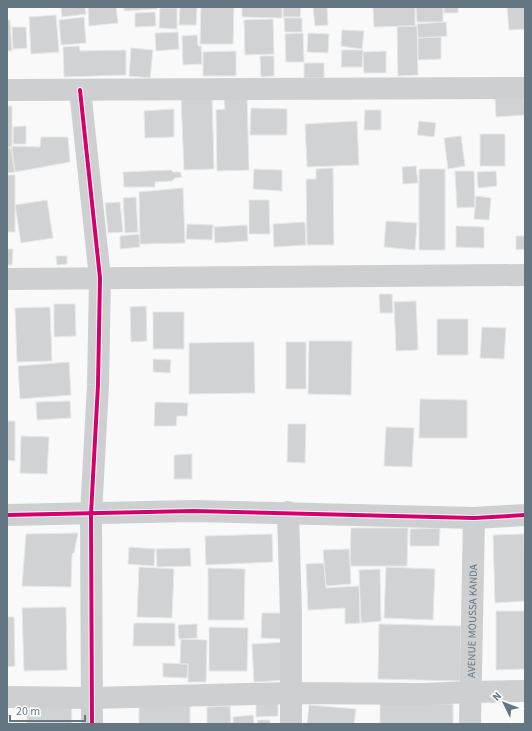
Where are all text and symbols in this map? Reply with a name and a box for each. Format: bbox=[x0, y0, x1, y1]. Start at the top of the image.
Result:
street label: AVENUE MOUSSA KANDA bbox=[464, 564, 481, 678]
north arrow bbox=[484, 683, 524, 723]
text: N bbox=[489, 689, 505, 704]
scale bar bbox=[10, 697, 85, 723]
text: 20 m bbox=[16, 703, 40, 720]

